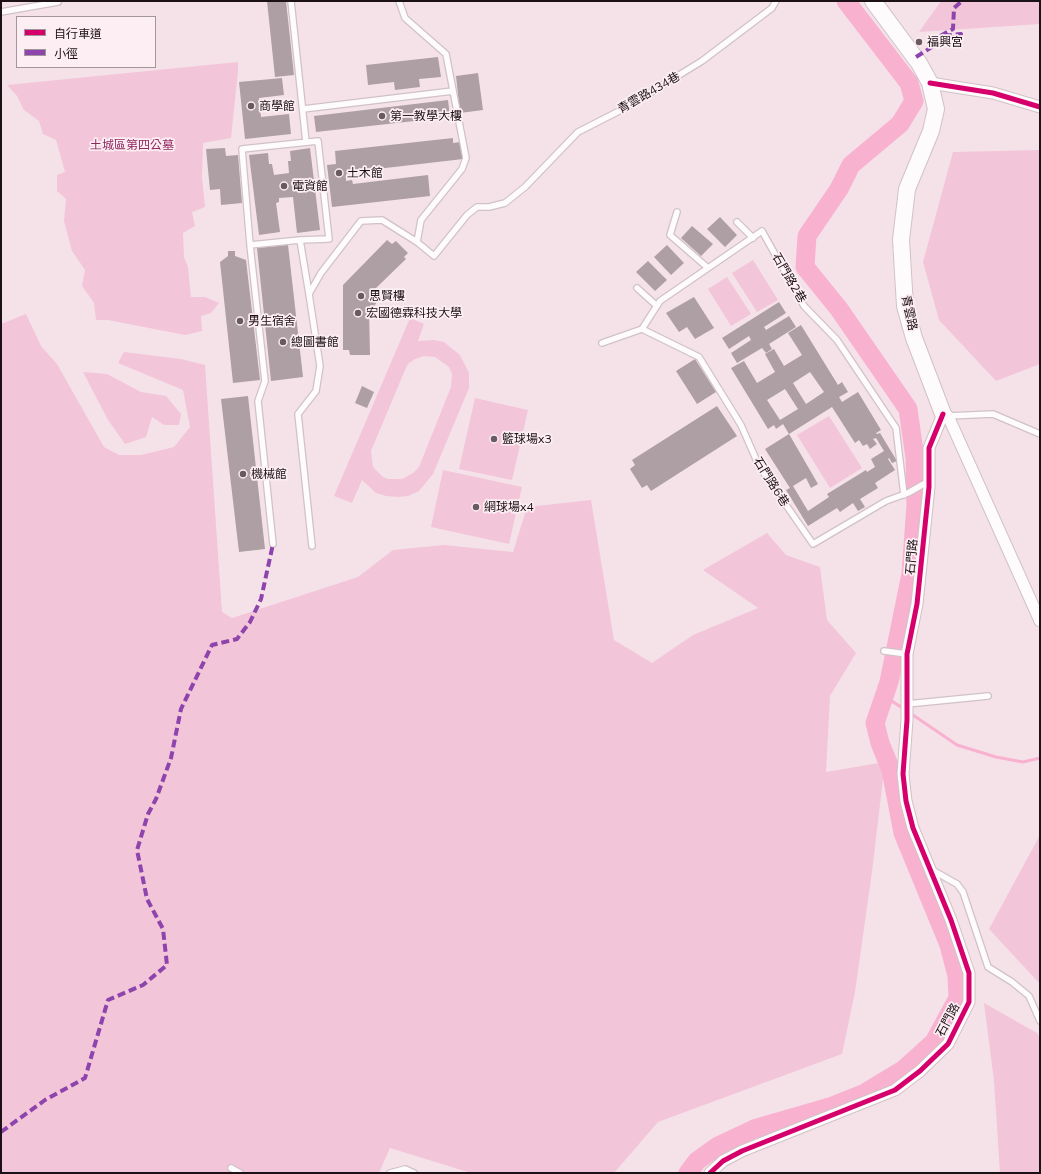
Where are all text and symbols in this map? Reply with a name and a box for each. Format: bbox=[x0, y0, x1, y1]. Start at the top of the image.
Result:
legend bbox=[16, 16, 156, 68]
text: 自行車道 bbox=[54, 26, 102, 41]
place label: 福興宮 bbox=[927, 35, 963, 49]
marker: 福興宮 bbox=[914, 37, 924, 47]
text: 小徑 bbox=[54, 46, 78, 61]
street label: 青雲路434巷 bbox=[615, 69, 683, 117]
place label: 商學館 bbox=[259, 99, 295, 113]
marker: 商學館 bbox=[246, 101, 256, 111]
place label: 第一教學大樓 bbox=[390, 109, 462, 123]
marker: 第一教學大樓 bbox=[377, 111, 387, 121]
park label: 土城區第四公墓 bbox=[90, 138, 174, 152]
place label: 土木館 bbox=[347, 166, 383, 180]
marker: 土木館 bbox=[334, 168, 344, 178]
place label: 電資館 bbox=[292, 179, 328, 193]
marker: 電資館 bbox=[279, 181, 289, 191]
street label: 石門路2巷 bbox=[769, 250, 809, 306]
place label: 思賢樓 bbox=[369, 289, 405, 303]
marker: 思賢樓 bbox=[356, 291, 366, 301]
street label: 青雲路 bbox=[898, 294, 920, 332]
place label: 宏國德霖科技大學 bbox=[366, 306, 462, 320]
marker: 宏國德霖科技大學 bbox=[353, 308, 363, 318]
place label: 男生宿舍 bbox=[248, 314, 296, 328]
marker: 男生宿舍 bbox=[235, 316, 245, 326]
place label: 總圖書館 bbox=[291, 335, 339, 349]
marker: 總圖書館 bbox=[278, 337, 288, 347]
place label: 籃球場x3 bbox=[502, 432, 552, 446]
marker: 籃球場x3 bbox=[489, 434, 499, 444]
street label: 石門路6巷 bbox=[750, 455, 792, 509]
place label: 機械館 bbox=[251, 467, 287, 481]
marker: 機械館 bbox=[238, 469, 248, 479]
place label: 網球場x4 bbox=[484, 500, 534, 514]
marker: 網球場x4 bbox=[471, 502, 481, 512]
street label: 石門路 bbox=[903, 538, 921, 576]
street label: 石門路 bbox=[933, 1001, 963, 1039]

